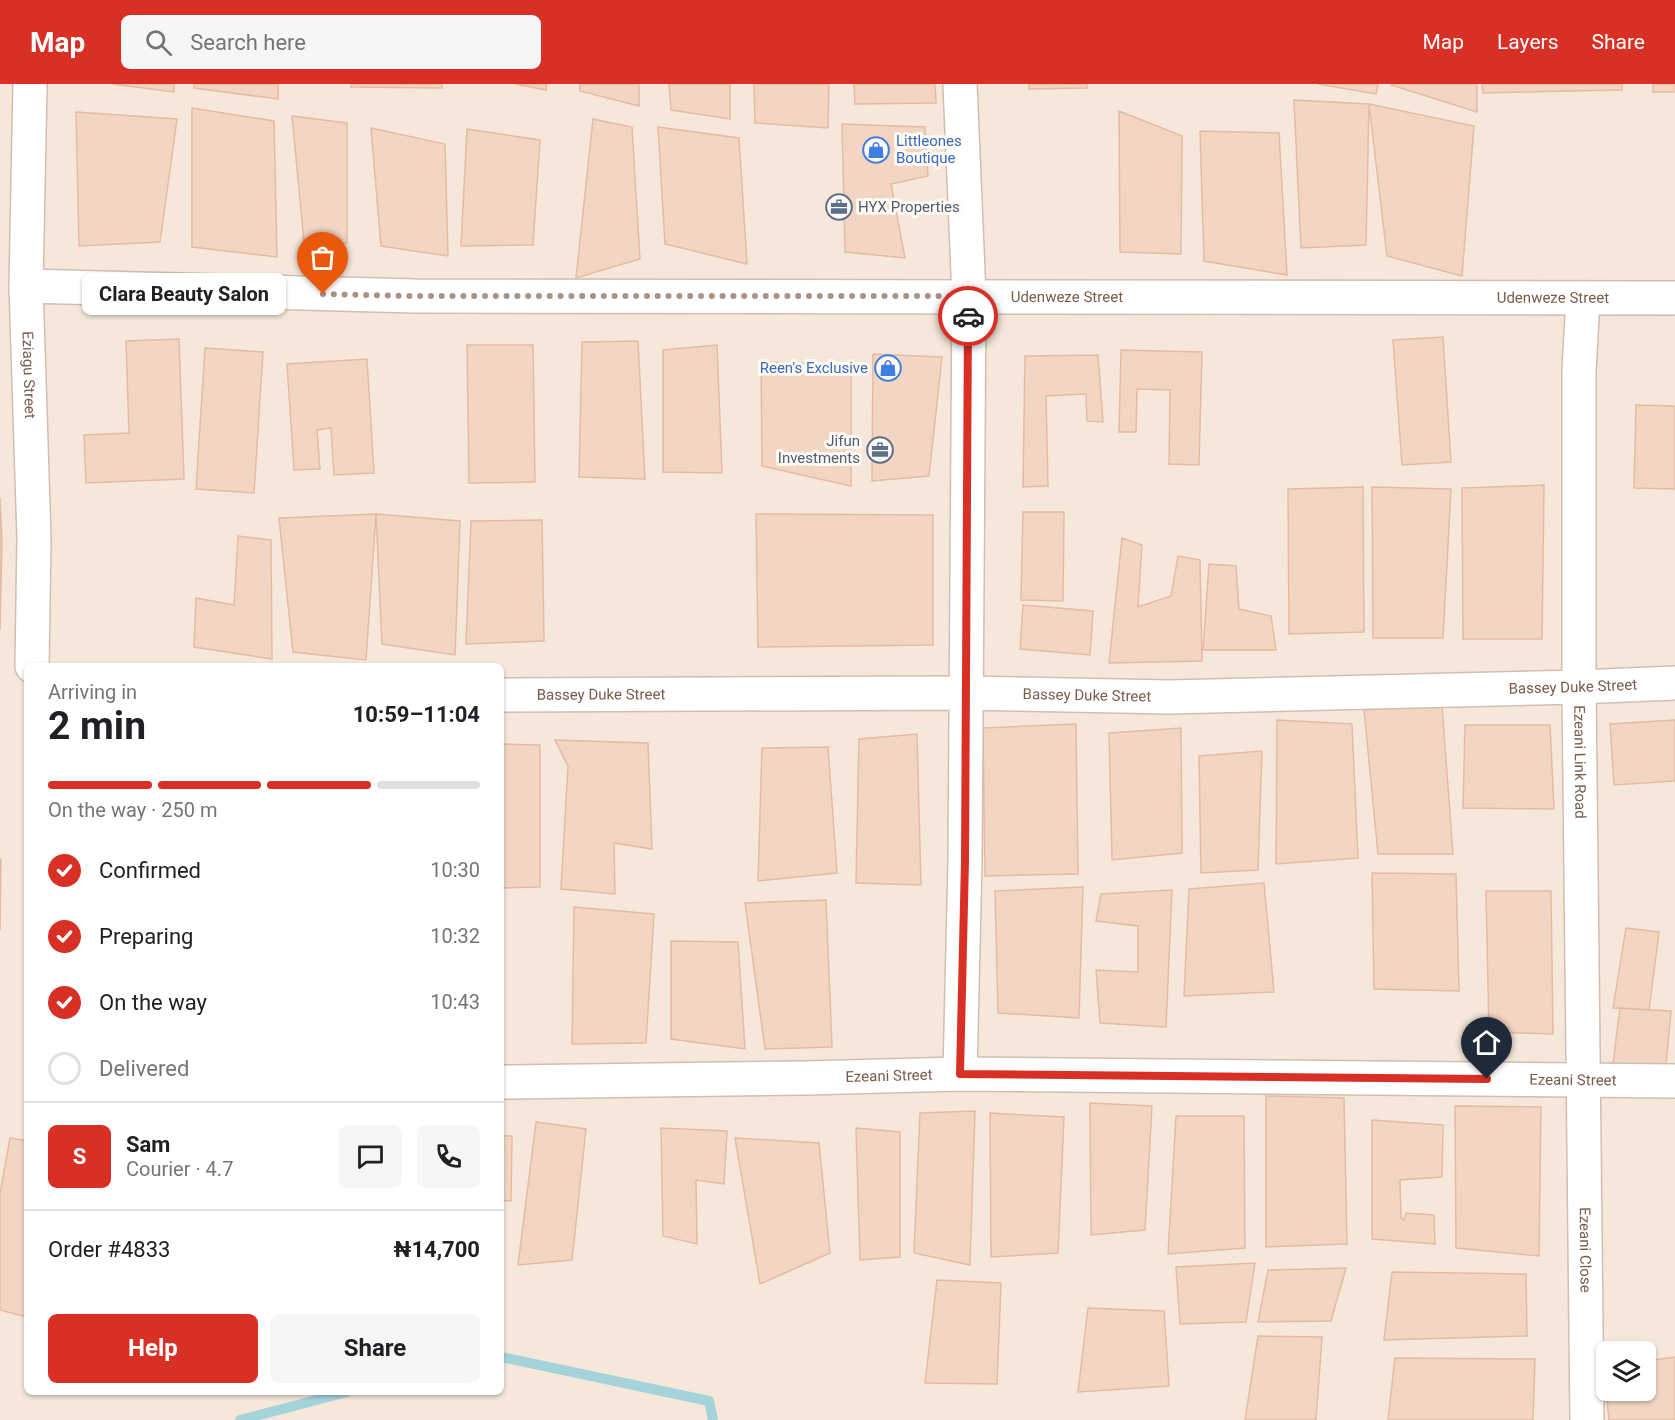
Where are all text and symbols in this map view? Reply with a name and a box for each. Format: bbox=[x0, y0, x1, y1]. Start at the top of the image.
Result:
search box bbox=[121, 15, 541, 69]
text: Map bbox=[30, 26, 85, 59]
icon: search bbox=[142, 26, 175, 59]
text: Search here bbox=[190, 30, 306, 55]
text: Map bbox=[1422, 30, 1464, 54]
text: Layers bbox=[1497, 30, 1558, 54]
text: Share bbox=[1591, 30, 1645, 54]
place label: Littleones Boutique bbox=[896, 132, 962, 167]
shop icon: Littleones Boutique bbox=[861, 135, 891, 165]
office icon: HYX Properties bbox=[824, 192, 854, 222]
place label: HYX Properties bbox=[858, 198, 960, 216]
pin bbox=[297, 232, 348, 294]
icon: bag bbox=[306, 241, 339, 274]
callout: Clara Beauty Salon bbox=[83, 273, 287, 315]
text: Clara Beauty Salon bbox=[99, 282, 269, 306]
courier bbox=[938, 286, 998, 346]
street label: Udenweze Street bbox=[1011, 288, 1123, 306]
street label: Udenweze Street bbox=[1497, 289, 1609, 307]
icon: car bbox=[952, 300, 985, 333]
street label: Eziagu Street bbox=[18, 331, 39, 419]
shop icon: Reen's Exclusive bbox=[873, 353, 903, 383]
place label: Reen's Exclusive bbox=[760, 359, 868, 377]
place label: Jifun Investments bbox=[778, 432, 860, 467]
office icon: Jifun Investments bbox=[865, 435, 895, 465]
street label: Bassey Duke Street bbox=[1508, 676, 1638, 698]
text: Arriving in bbox=[48, 680, 137, 704]
street label: Bassey Duke Street bbox=[537, 685, 665, 704]
street label: Bassey Duke Street bbox=[1022, 685, 1152, 706]
text: 10:59–11:04 bbox=[353, 702, 480, 727]
text: 2 min bbox=[48, 703, 146, 749]
street label: Ezeani Link Road bbox=[1570, 705, 1589, 819]
text: On the way · 250 m bbox=[48, 798, 217, 822]
icon: check bbox=[48, 854, 81, 887]
text: Confirmed bbox=[99, 858, 201, 883]
text: 10:30 bbox=[430, 858, 480, 882]
icon: check bbox=[48, 920, 81, 953]
text: Preparing bbox=[99, 924, 193, 949]
text: 10:32 bbox=[430, 924, 480, 948]
icon: check bbox=[48, 986, 81, 1019]
text: On the way bbox=[99, 990, 207, 1015]
text: 10:43 bbox=[430, 990, 480, 1014]
pin bbox=[1461, 1017, 1512, 1079]
icon: home bbox=[1470, 1026, 1503, 1059]
text: Delivered bbox=[99, 1056, 189, 1081]
street label: Ezeani Street bbox=[845, 1066, 933, 1086]
street label: Ezeani Street bbox=[1529, 1071, 1617, 1089]
button: chat bbox=[339, 1125, 402, 1188]
button: phone bbox=[417, 1125, 480, 1188]
text: Sam bbox=[126, 1132, 170, 1157]
text: S bbox=[73, 1144, 86, 1169]
text: Courier · 4.7 bbox=[126, 1157, 233, 1181]
street label: Ezeani Close bbox=[1576, 1207, 1595, 1293]
text: Order #4833 bbox=[48, 1237, 170, 1262]
text: ₦14,700 bbox=[394, 1237, 480, 1262]
button: Help bbox=[48, 1314, 258, 1383]
button: Share bbox=[270, 1314, 480, 1383]
map controls bbox=[1596, 1341, 1656, 1401]
button: layers bbox=[1596, 1341, 1656, 1401]

